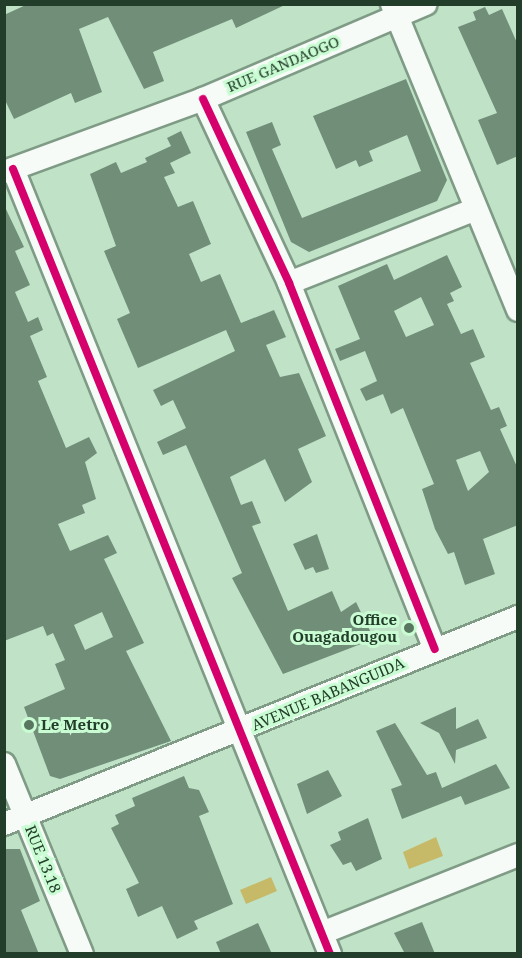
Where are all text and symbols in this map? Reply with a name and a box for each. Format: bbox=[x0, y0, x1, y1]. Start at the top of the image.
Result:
street label: RUE GANDAOGO bbox=[224, 32, 342, 96]
place label: Office Ouagadougou bbox=[292, 610, 397, 645]
marker: Office Ouagadougou bbox=[402, 621, 416, 635]
street label: AVENUE BABANGUIDA bbox=[249, 654, 407, 734]
place label: Le Metro bbox=[41, 716, 109, 734]
marker: Le Metro bbox=[22, 718, 36, 732]
street label: RUE 13.18 bbox=[21, 823, 65, 895]

